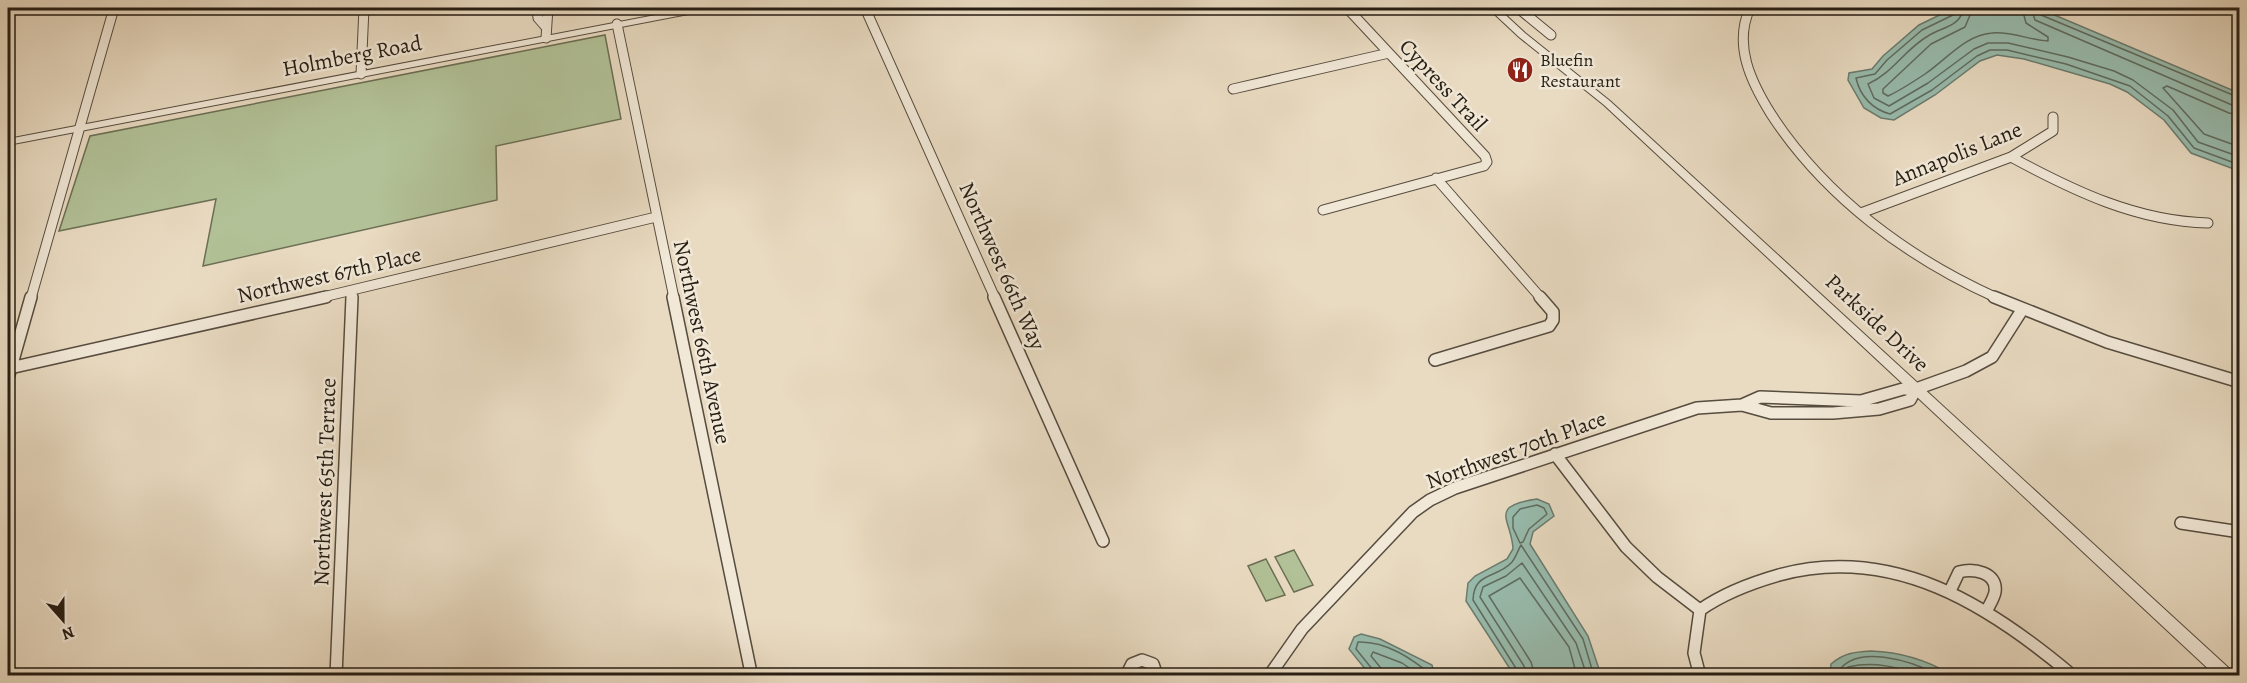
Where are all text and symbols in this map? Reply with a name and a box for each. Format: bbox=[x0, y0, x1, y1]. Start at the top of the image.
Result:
street label: Holmberg Road bbox=[280, 28, 424, 84]
street label: Cypress Trail bbox=[1392, 32, 1494, 138]
place label: Bluefin Restaurant bbox=[1540, 48, 1621, 93]
restaurant icon: Bluefin Restaurant bbox=[1505, 55, 1535, 85]
street label: Annapolis Lane bbox=[1887, 114, 2026, 194]
street label: Northwest 66th Way bbox=[952, 177, 1053, 355]
street label: Northwest 66th Avenue bbox=[666, 237, 738, 447]
street label: Northwest 67th Place bbox=[234, 239, 424, 311]
street label: Parkside Drive bbox=[1819, 267, 1935, 379]
street label: Northwest 65th Terrace bbox=[306, 377, 344, 587]
street label: Northwest 70th Place bbox=[1422, 403, 1610, 497]
north arrow bbox=[33, 590, 93, 650]
text: N bbox=[58, 621, 77, 646]

